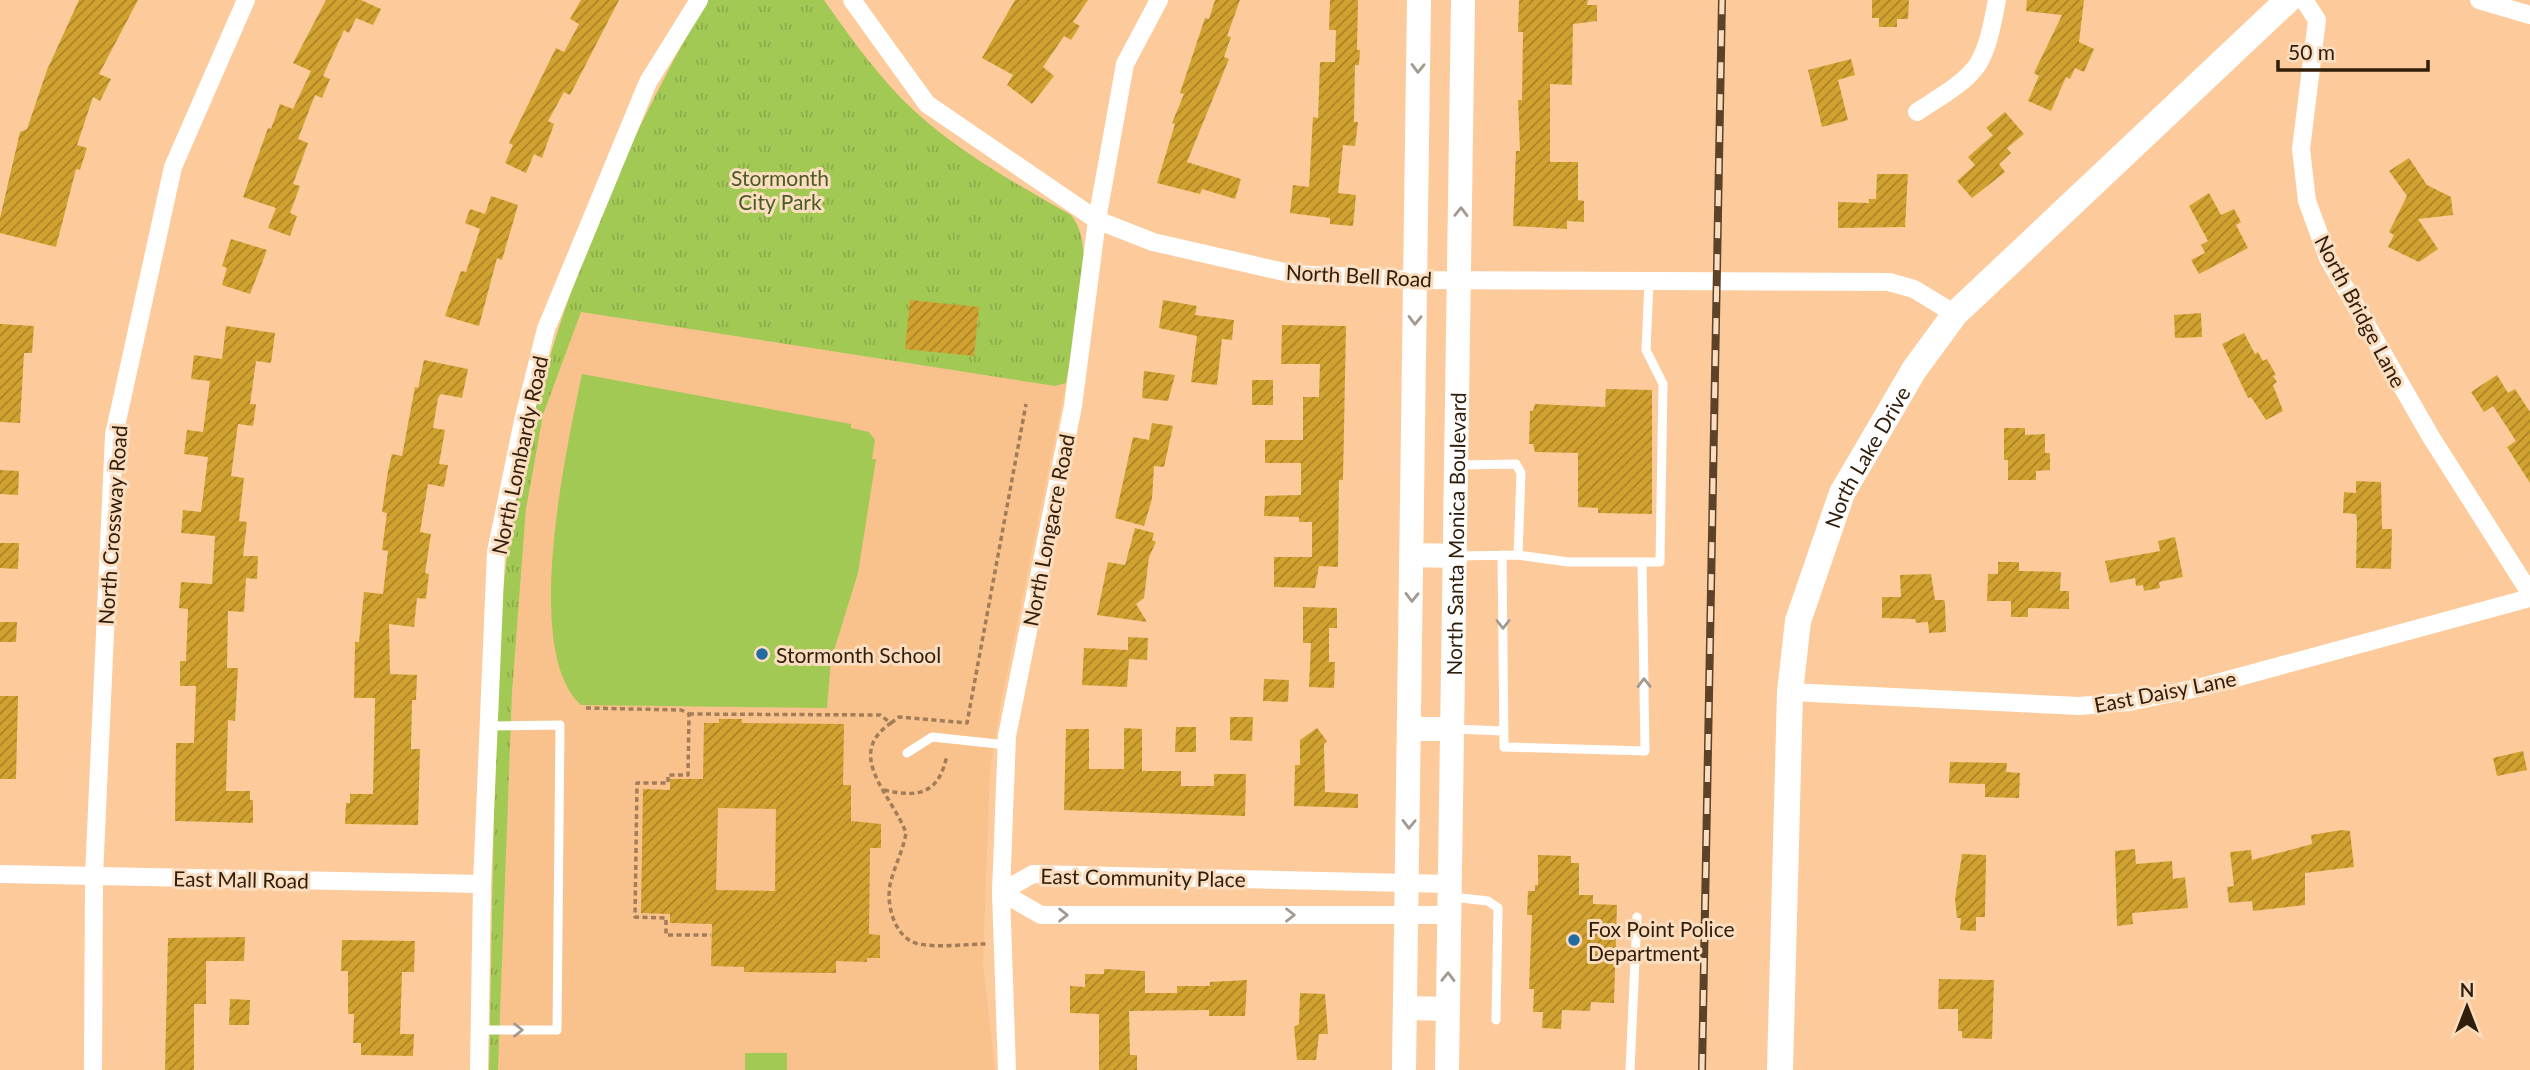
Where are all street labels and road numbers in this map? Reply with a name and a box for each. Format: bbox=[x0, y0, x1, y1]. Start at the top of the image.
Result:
street label: North Bridge Lane bbox=[2310, 231, 2412, 391]
street label: North Bell Road bbox=[1285, 259, 1433, 291]
street label: North Lombardy Road bbox=[486, 353, 552, 557]
street label: North Lake Drive bbox=[1819, 381, 1914, 531]
street label: North Santa Monica Boulevard bbox=[1440, 392, 1470, 676]
street label: North Crossway Road bbox=[93, 424, 131, 626]
street label: North Longacre Road bbox=[1017, 432, 1079, 628]
street label: East Daisy Lane bbox=[2092, 665, 2238, 717]
street label: East Community Place bbox=[1040, 863, 1246, 891]
street label: East Mall Road bbox=[173, 865, 309, 893]

